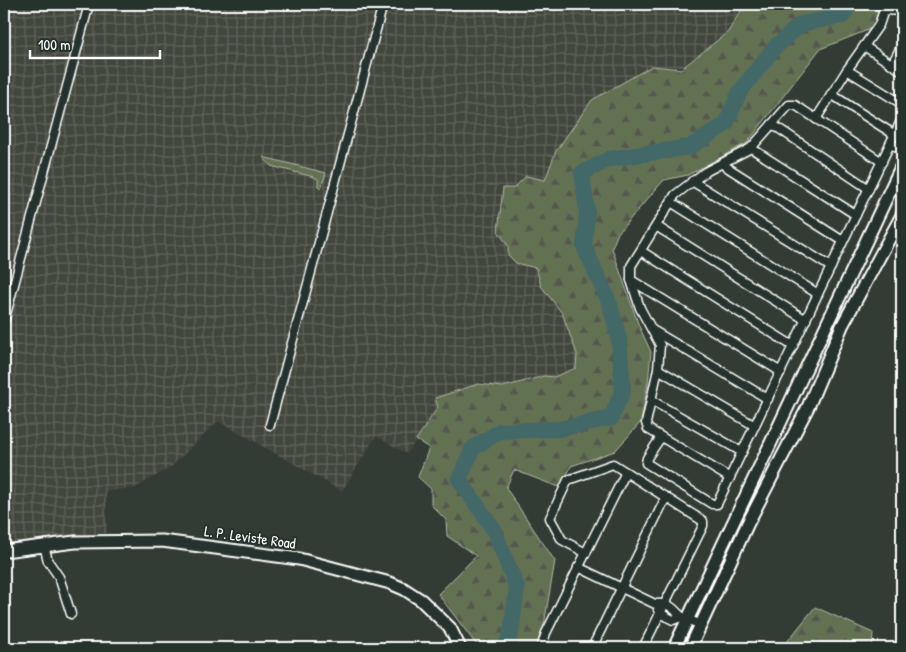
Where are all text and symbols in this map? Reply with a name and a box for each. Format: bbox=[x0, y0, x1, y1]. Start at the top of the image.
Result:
scale bar bbox=[30, 28, 160, 60]
text: 100 m bbox=[38, 34, 71, 55]
street label: L. P. Leviste Road bbox=[203, 520, 297, 554]

